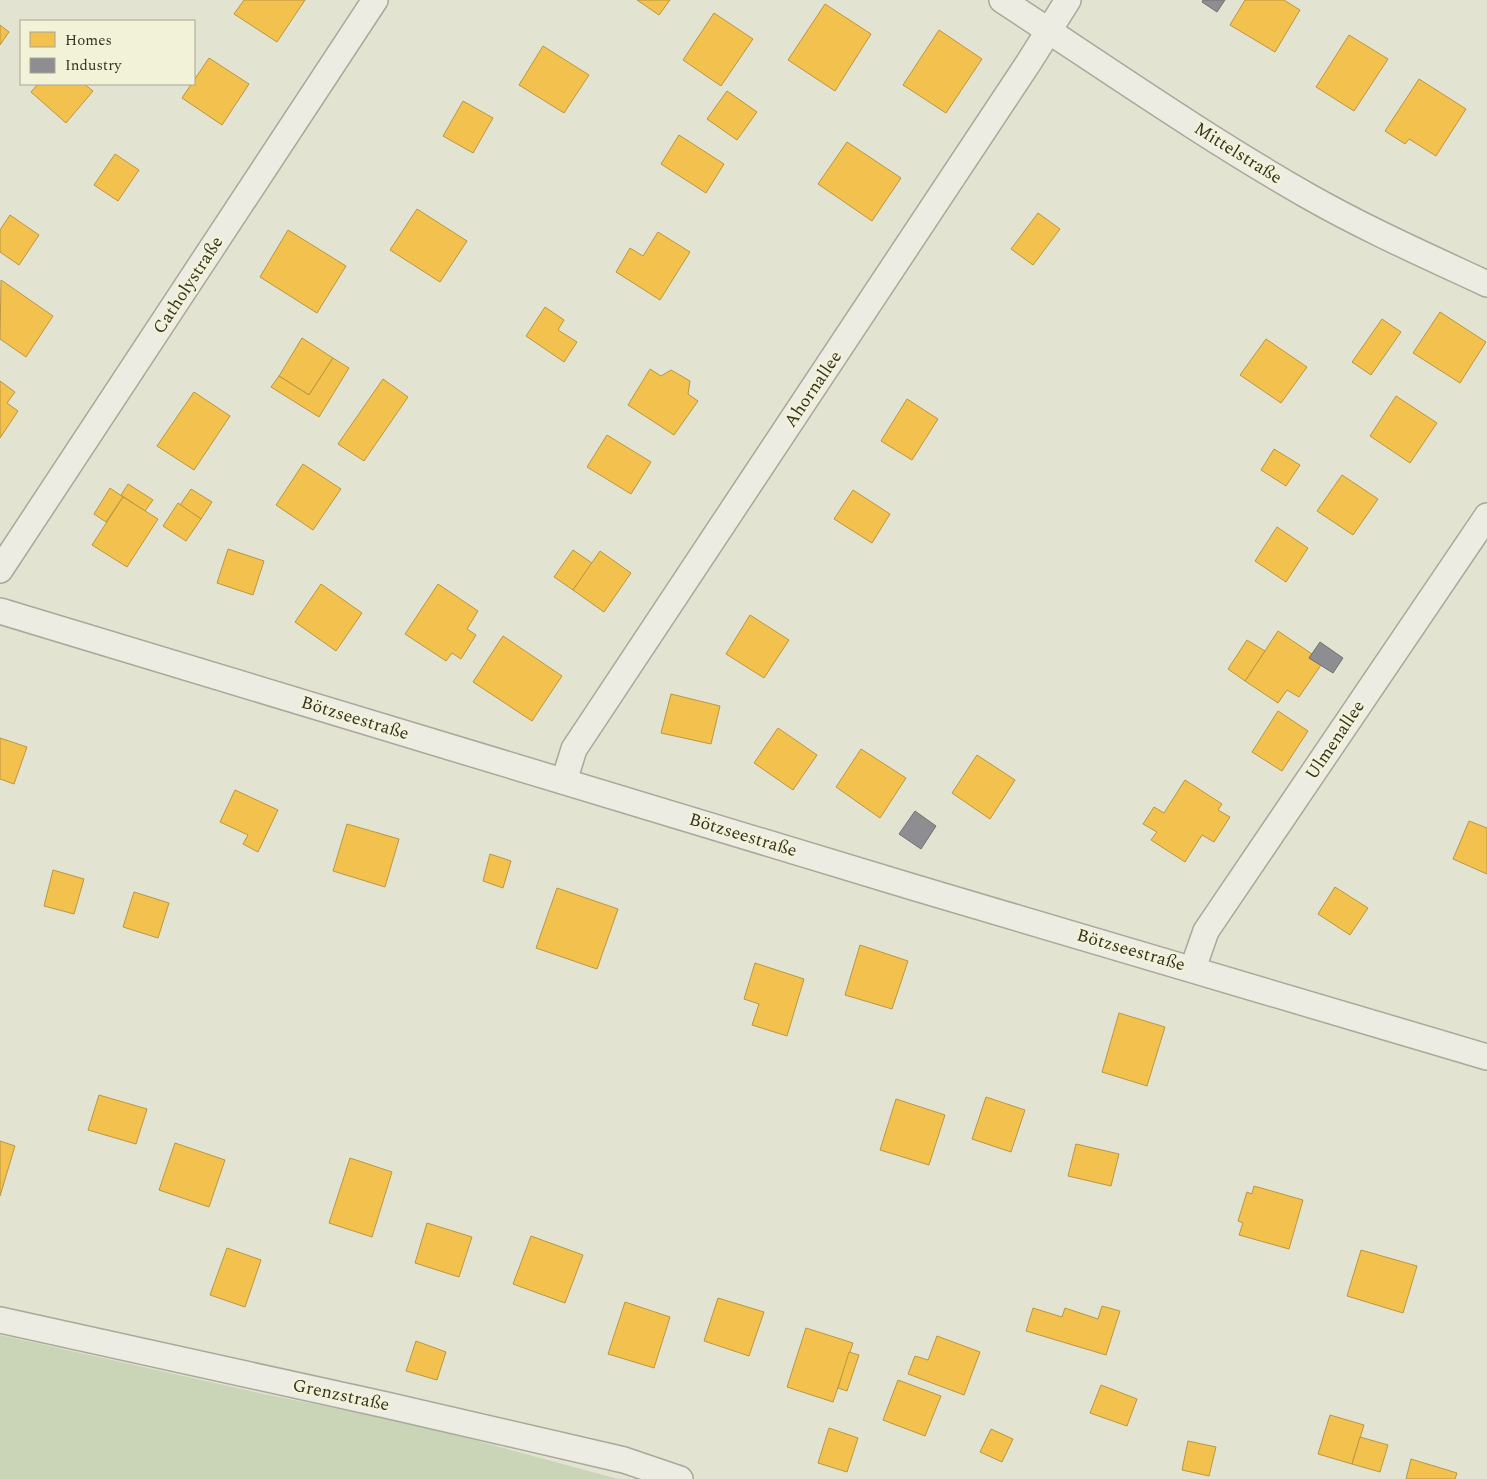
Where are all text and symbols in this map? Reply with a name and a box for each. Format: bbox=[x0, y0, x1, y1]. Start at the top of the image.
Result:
legend bbox=[20, 20, 195, 85]
text: Homes bbox=[65, 29, 112, 52]
text: Industry bbox=[65, 54, 122, 77]
street label: Mittelstraße bbox=[1189, 115, 1287, 191]
street label: Catholystraße bbox=[146, 231, 230, 339]
street label: Ahornallee bbox=[777, 345, 849, 433]
street label: Bötzseestraße bbox=[298, 689, 412, 747]
street label: Ulmenallee bbox=[1298, 695, 1372, 785]
street label: Bötzseestraße bbox=[686, 806, 800, 864]
street label: Bötzseestraße bbox=[1074, 922, 1188, 978]
street label: Grenzstraße bbox=[290, 1372, 392, 1418]

